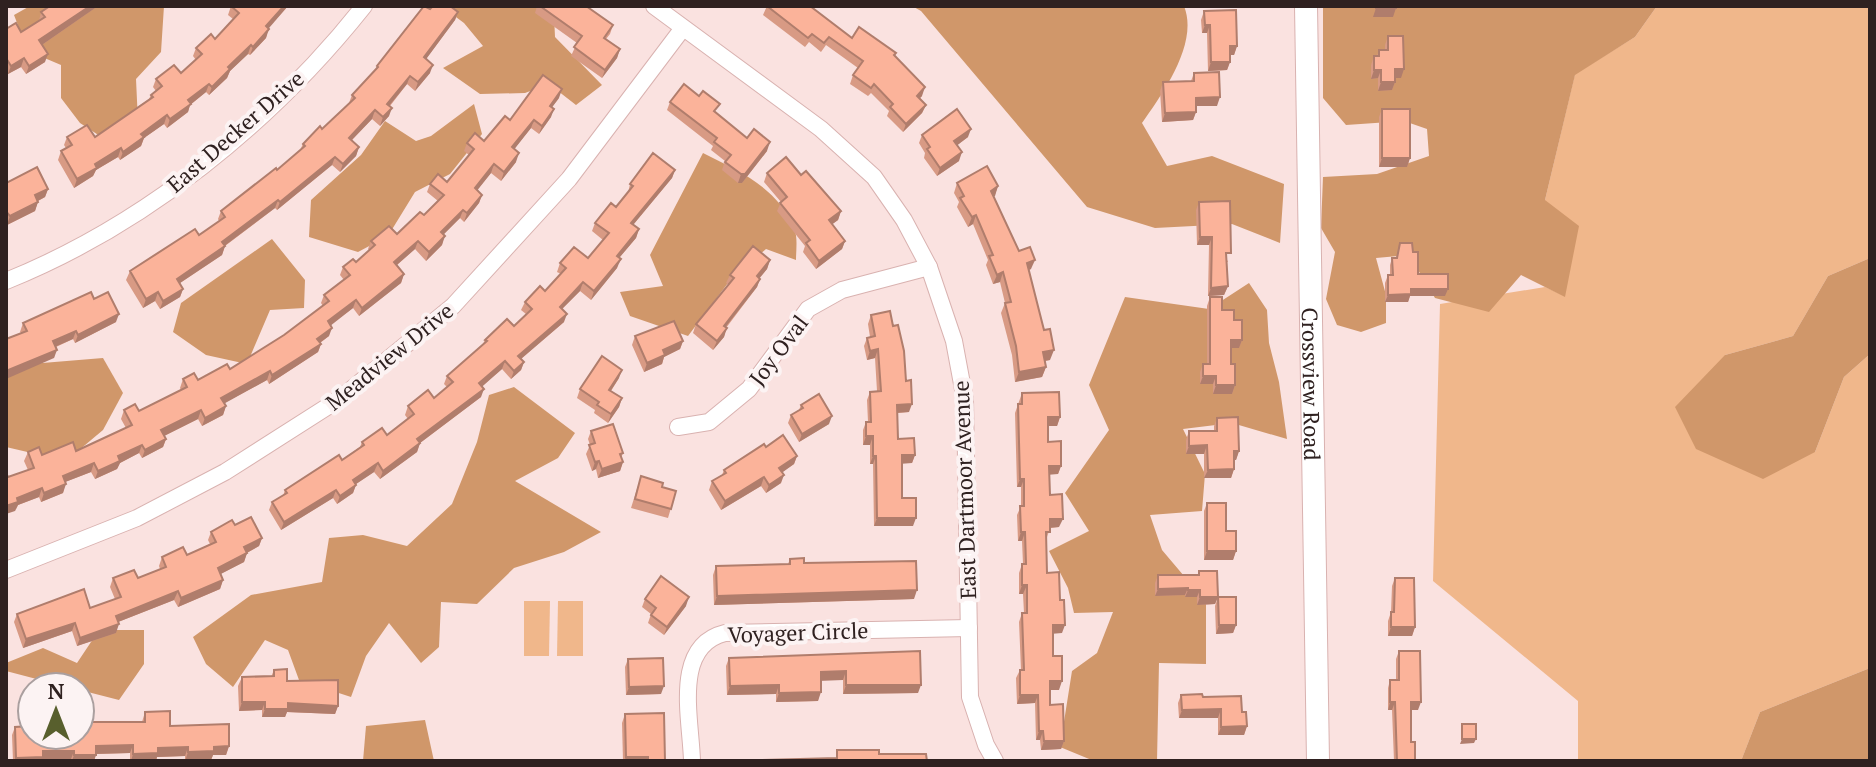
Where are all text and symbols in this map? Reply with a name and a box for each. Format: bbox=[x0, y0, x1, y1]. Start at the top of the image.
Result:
street label: East Decker Drive bbox=[160, 64, 310, 198]
street label: Meadview Drive bbox=[319, 296, 459, 416]
street label: Crossview Road bbox=[1296, 307, 1328, 461]
street label: Joy Oval bbox=[742, 309, 814, 391]
street label: East Dartmoor Avenue bbox=[946, 380, 982, 600]
street label: Voyager Circle bbox=[727, 615, 869, 649]
north arrow bbox=[16, 671, 96, 751]
text: N bbox=[48, 676, 65, 705]

